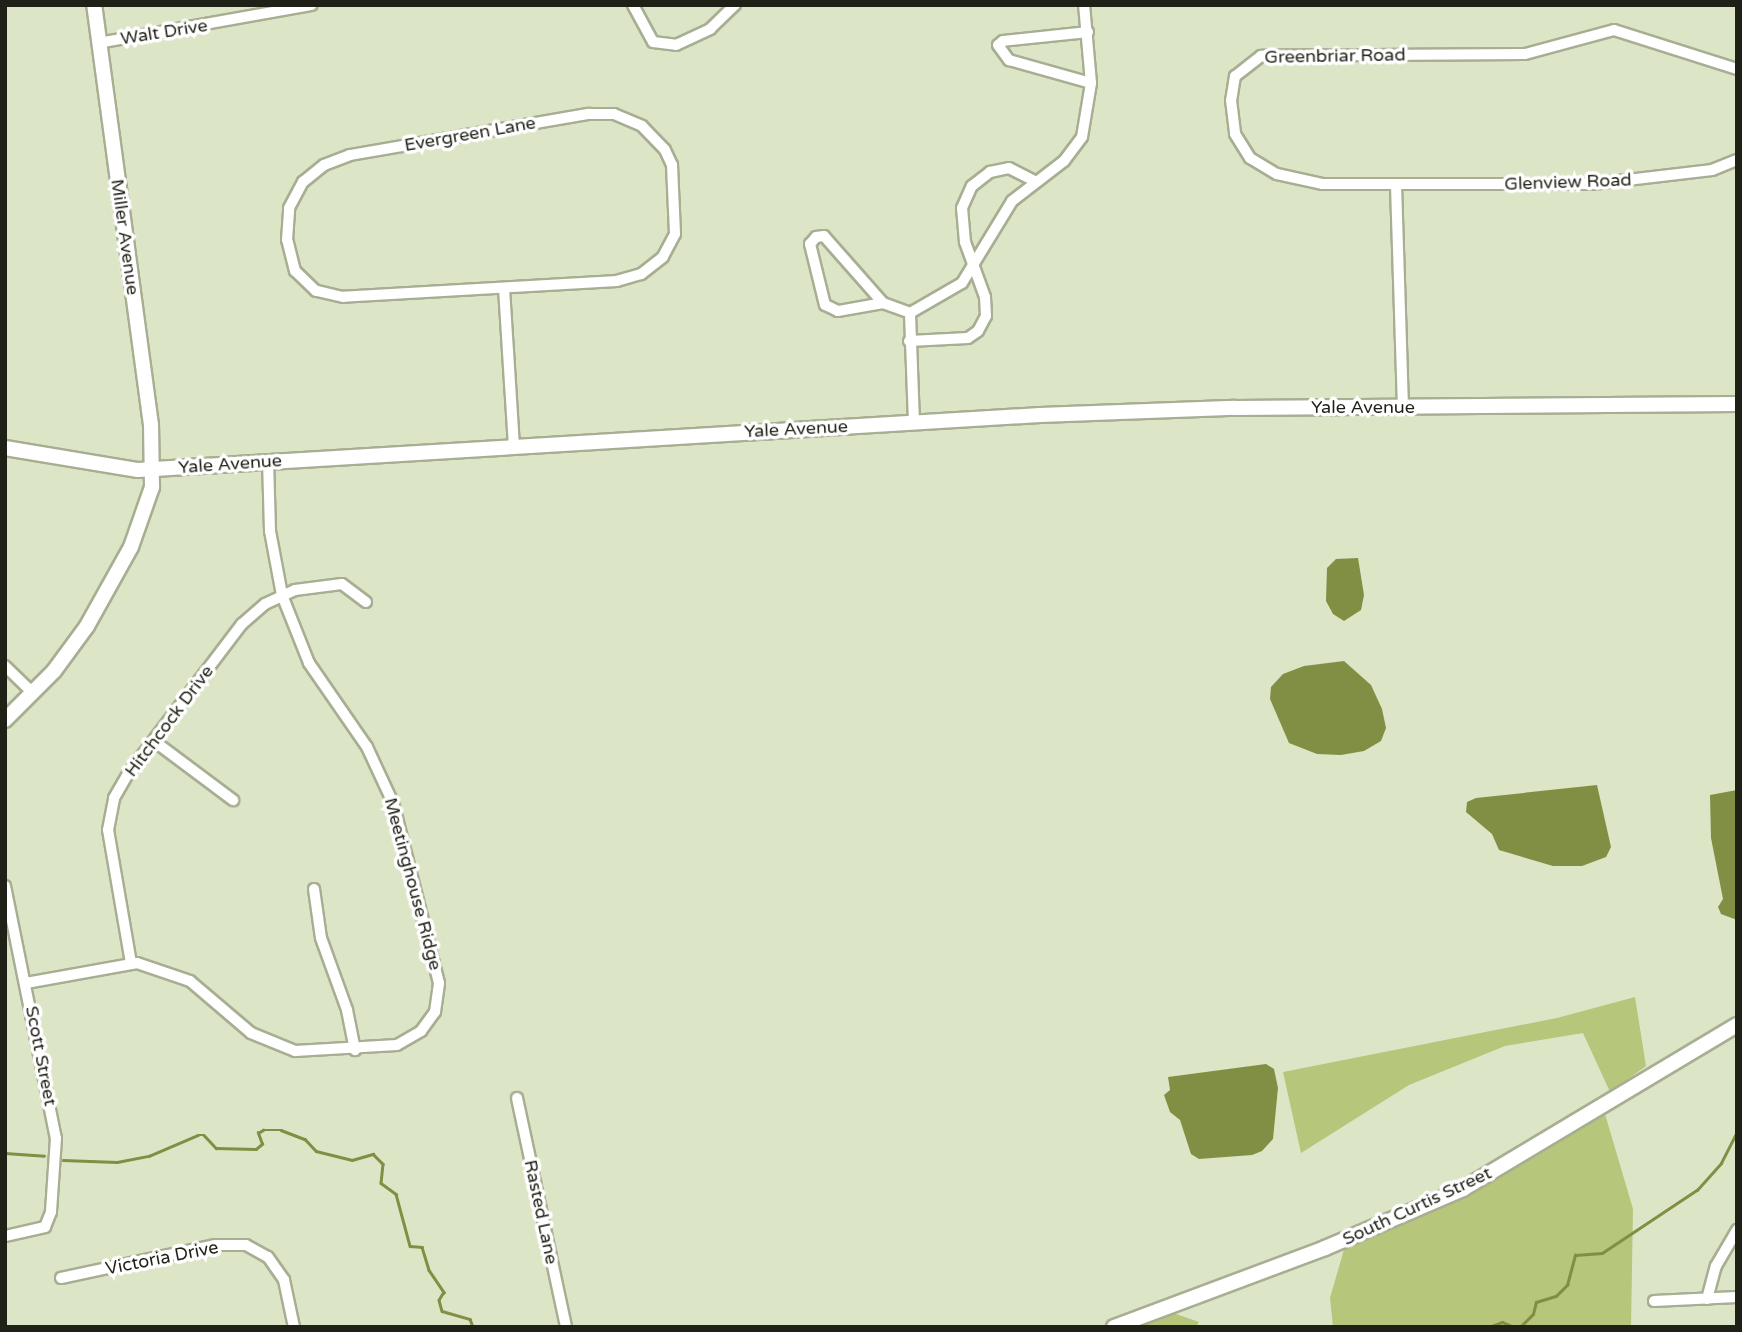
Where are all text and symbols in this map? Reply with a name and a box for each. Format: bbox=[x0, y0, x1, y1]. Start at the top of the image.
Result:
street label: Walt Drive bbox=[119, 14, 209, 50]
street label: Greenbriar Road bbox=[1264, 44, 1406, 68]
street label: Evergreen Lane bbox=[403, 112, 537, 156]
street label: Glenview Road bbox=[1504, 169, 1632, 195]
street label: Miller Avenue bbox=[106, 178, 144, 296]
street label: Yale Avenue bbox=[1311, 396, 1415, 418]
street label: Yale Avenue bbox=[744, 415, 848, 443]
street label: Yale Avenue bbox=[177, 450, 283, 478]
street label: Hitchcock Drive bbox=[120, 661, 218, 781]
street label: Meetinghouse Ridge bbox=[380, 795, 446, 973]
street label: Scott Street bbox=[21, 1004, 61, 1108]
street label: Rasted Lane bbox=[519, 1158, 563, 1266]
street label: South Curtis Street bbox=[1339, 1162, 1495, 1250]
street label: Victoria Drive bbox=[104, 1236, 220, 1280]

